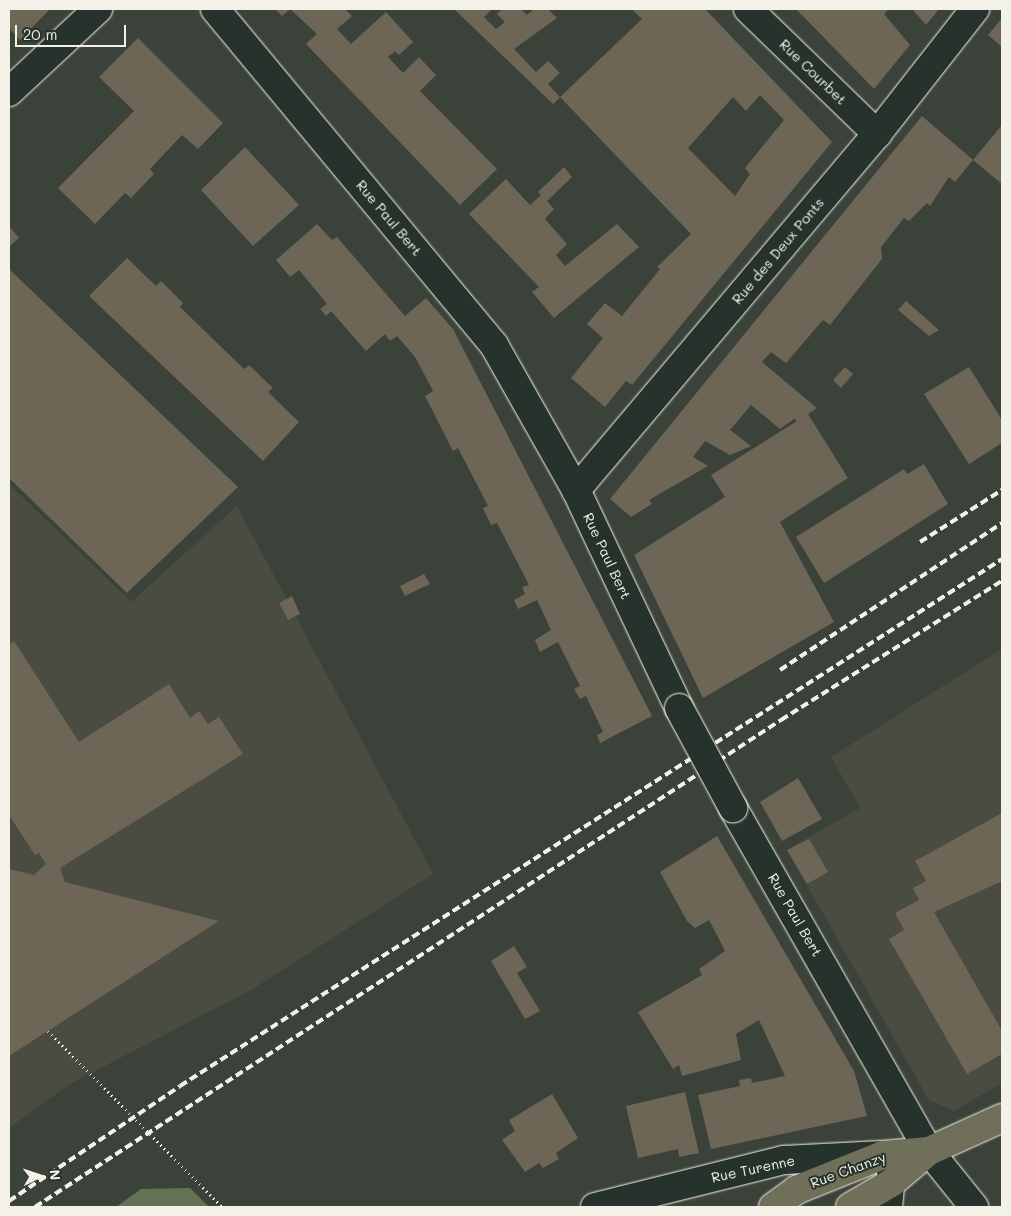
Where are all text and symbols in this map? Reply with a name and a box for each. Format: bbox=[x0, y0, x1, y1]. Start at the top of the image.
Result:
scale bar bbox=[18, 15, 129, 47]
text: 20 m bbox=[23, 24, 57, 44]
street label: Rue Courbet bbox=[776, 36, 850, 108]
street label: Rue Paul Bert bbox=[353, 177, 425, 259]
street label: Rue des Deux Ponts bbox=[729, 194, 827, 308]
street label: Rue Paul Bert bbox=[580, 510, 634, 602]
street label: Rue Paul Bert bbox=[764, 870, 826, 960]
street label: Rue Chanzy bbox=[808, 1149, 888, 1191]
north arrow bbox=[15, 1151, 65, 1201]
street label: Rue Turenne bbox=[710, 1152, 796, 1186]
text: N bbox=[46, 1169, 65, 1181]

